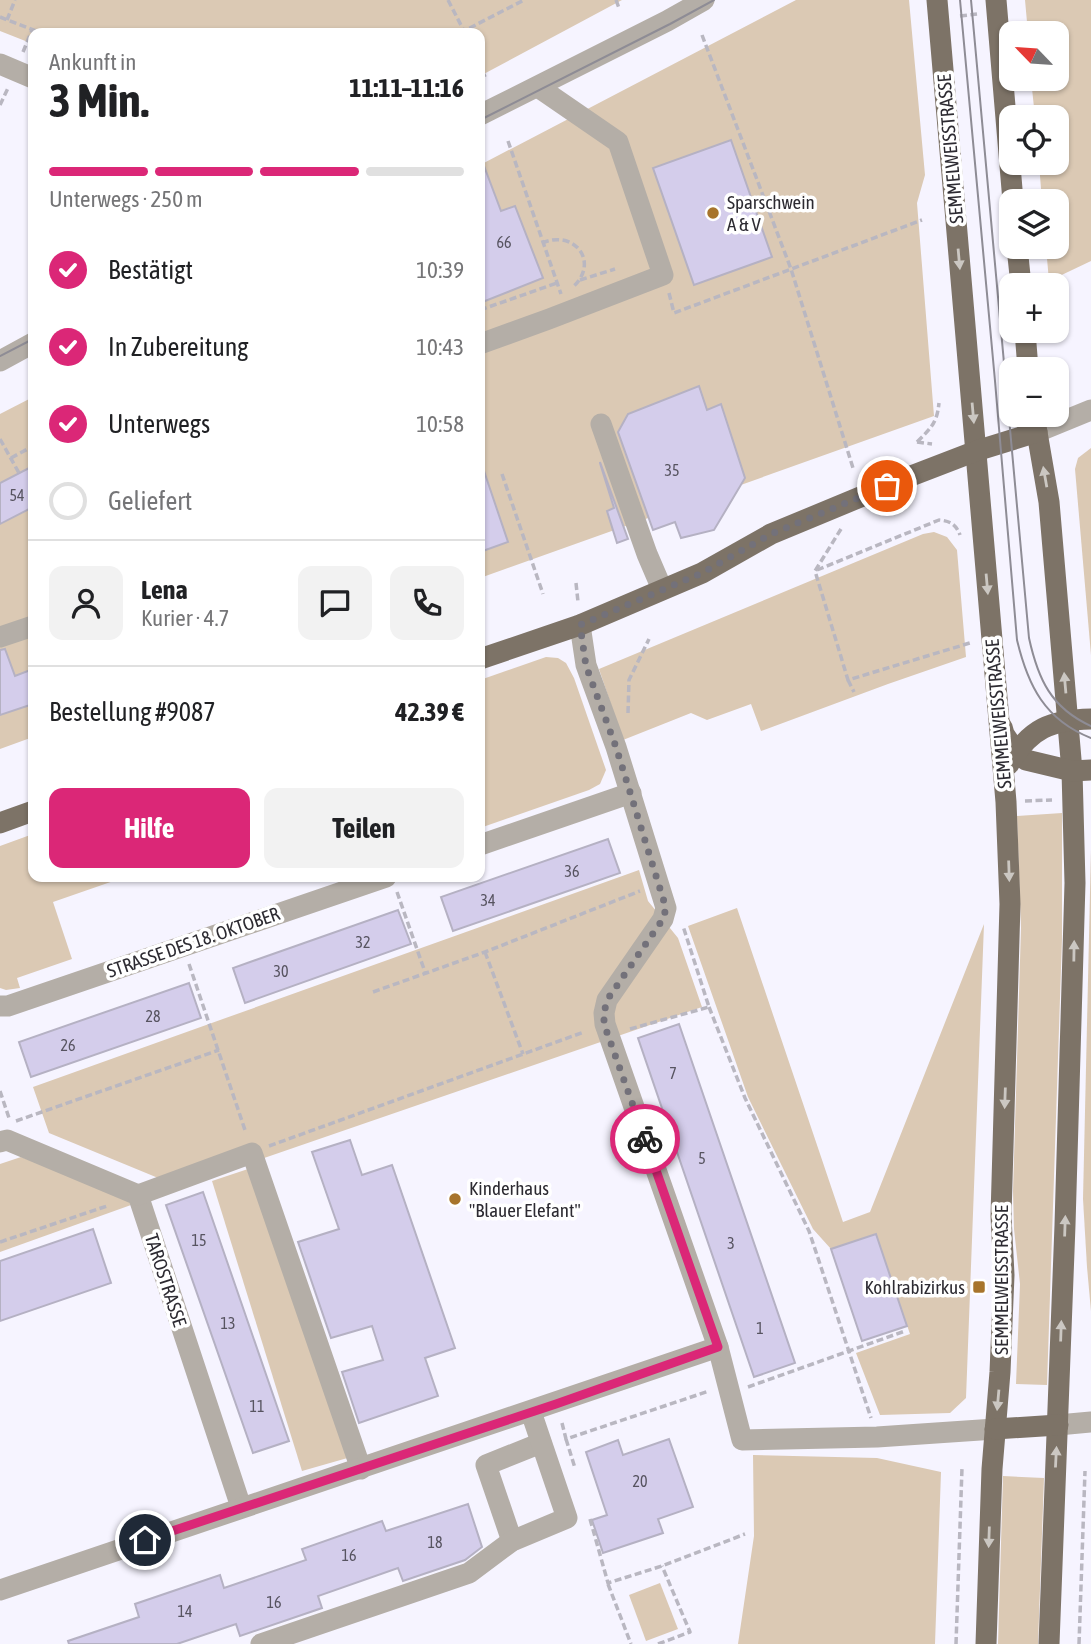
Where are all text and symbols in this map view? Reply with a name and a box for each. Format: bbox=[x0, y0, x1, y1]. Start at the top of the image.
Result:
north arrow bbox=[999, 21, 1069, 91]
map controls bbox=[999, 21, 1069, 427]
text: Ankunft in bbox=[49, 49, 136, 75]
text: 11:11–11:16 bbox=[349, 73, 464, 103]
street label: SEMMELWEISSTRASSE bbox=[933, 73, 967, 225]
text: 3 Min. bbox=[49, 74, 149, 127]
button: locate bbox=[999, 105, 1069, 175]
text: Unterwegs · 250 m bbox=[49, 186, 203, 212]
button: layers bbox=[999, 189, 1069, 259]
place label: Sparschwein A & V bbox=[727, 191, 815, 235]
marker: Sparschwein A & V bbox=[705, 205, 721, 221]
house number: 66 bbox=[496, 233, 512, 251]
one-way arrow bbox=[954, 249, 965, 271]
icon: check bbox=[49, 251, 87, 289]
text: Bestätigt bbox=[108, 255, 193, 285]
text: 10:39 bbox=[416, 257, 464, 283]
button: + bbox=[999, 273, 1069, 343]
icon: check bbox=[49, 328, 87, 366]
text: In Zubereitung bbox=[108, 332, 248, 362]
text: 10:43 bbox=[416, 334, 464, 360]
button: − bbox=[999, 357, 1069, 427]
one-way arrow bbox=[968, 402, 979, 424]
icon: check bbox=[49, 405, 87, 443]
text: Unterwegs bbox=[108, 409, 210, 439]
text: 10:58 bbox=[416, 411, 464, 437]
pin bbox=[857, 456, 917, 516]
house number: 35 bbox=[664, 461, 680, 479]
one-way arrow bbox=[1039, 466, 1050, 488]
icon: bag bbox=[868, 467, 906, 505]
house number: 54 bbox=[9, 486, 25, 504]
text: Geliefert bbox=[108, 486, 192, 516]
button: person bbox=[49, 566, 123, 640]
button: chat bbox=[298, 566, 372, 640]
button: phone bbox=[390, 566, 464, 640]
one-way arrow bbox=[982, 573, 993, 595]
text: Lena bbox=[141, 575, 188, 605]
text: Kurier · 4.7 bbox=[141, 605, 229, 631]
street label: SEMMELWEISSTRASSE bbox=[981, 638, 1015, 790]
one-way arrow bbox=[1059, 672, 1070, 694]
text: Bestellung #9087 bbox=[49, 697, 215, 727]
text: 42.39 € bbox=[395, 697, 464, 727]
button: Hilfe bbox=[49, 788, 250, 868]
button: Teilen bbox=[264, 788, 464, 868]
one-way arrow bbox=[1003, 860, 1014, 882]
house number: 36 bbox=[564, 862, 580, 880]
house number: 34 bbox=[480, 891, 496, 909]
street label: STRASSE DES 18. OKTOBER bbox=[104, 902, 283, 982]
house number: 32 bbox=[355, 933, 371, 951]
one-way arrow bbox=[1068, 940, 1079, 962]
house number: 30 bbox=[273, 962, 289, 980]
house number: 28 bbox=[145, 1007, 161, 1025]
house number: 26 bbox=[60, 1036, 76, 1054]
house number: 7 bbox=[669, 1064, 677, 1082]
one-way arrow bbox=[999, 1087, 1011, 1109]
courier bbox=[610, 1104, 680, 1174]
icon: bike bbox=[626, 1120, 664, 1158]
house number: 5 bbox=[698, 1149, 706, 1167]
place label: Kinderhaus "Blauer Elefant" bbox=[469, 1177, 581, 1221]
marker: Kinderhaus "Blauer Elefant" bbox=[447, 1191, 463, 1207]
street label: SEMMELWEISSTRASSE bbox=[990, 1205, 1012, 1355]
one-way arrow bbox=[1059, 1215, 1070, 1237]
street label: TAROSTRASSE bbox=[141, 1231, 191, 1329]
house number: 15 bbox=[191, 1231, 207, 1249]
house number: 3 bbox=[727, 1234, 735, 1252]
place label: Kohlrabizirkus bbox=[864, 1276, 965, 1298]
marker: Kohlrabizirkus bbox=[971, 1279, 987, 1295]
house number: 13 bbox=[220, 1314, 236, 1332]
house number: 1 bbox=[756, 1319, 764, 1337]
one-way arrow bbox=[1055, 1320, 1067, 1342]
one-way arrow bbox=[992, 1390, 1003, 1412]
house number: 11 bbox=[249, 1397, 265, 1415]
one-way arrow bbox=[1050, 1445, 1061, 1467]
house number: 20 bbox=[632, 1472, 648, 1490]
pin bbox=[115, 1510, 175, 1570]
icon: home bbox=[126, 1521, 164, 1559]
one-way arrow bbox=[984, 1526, 995, 1548]
house number: 18 bbox=[427, 1533, 443, 1551]
house number: 16 bbox=[341, 1546, 357, 1564]
house number: 16 bbox=[266, 1593, 282, 1611]
house number: 14 bbox=[177, 1602, 193, 1620]

